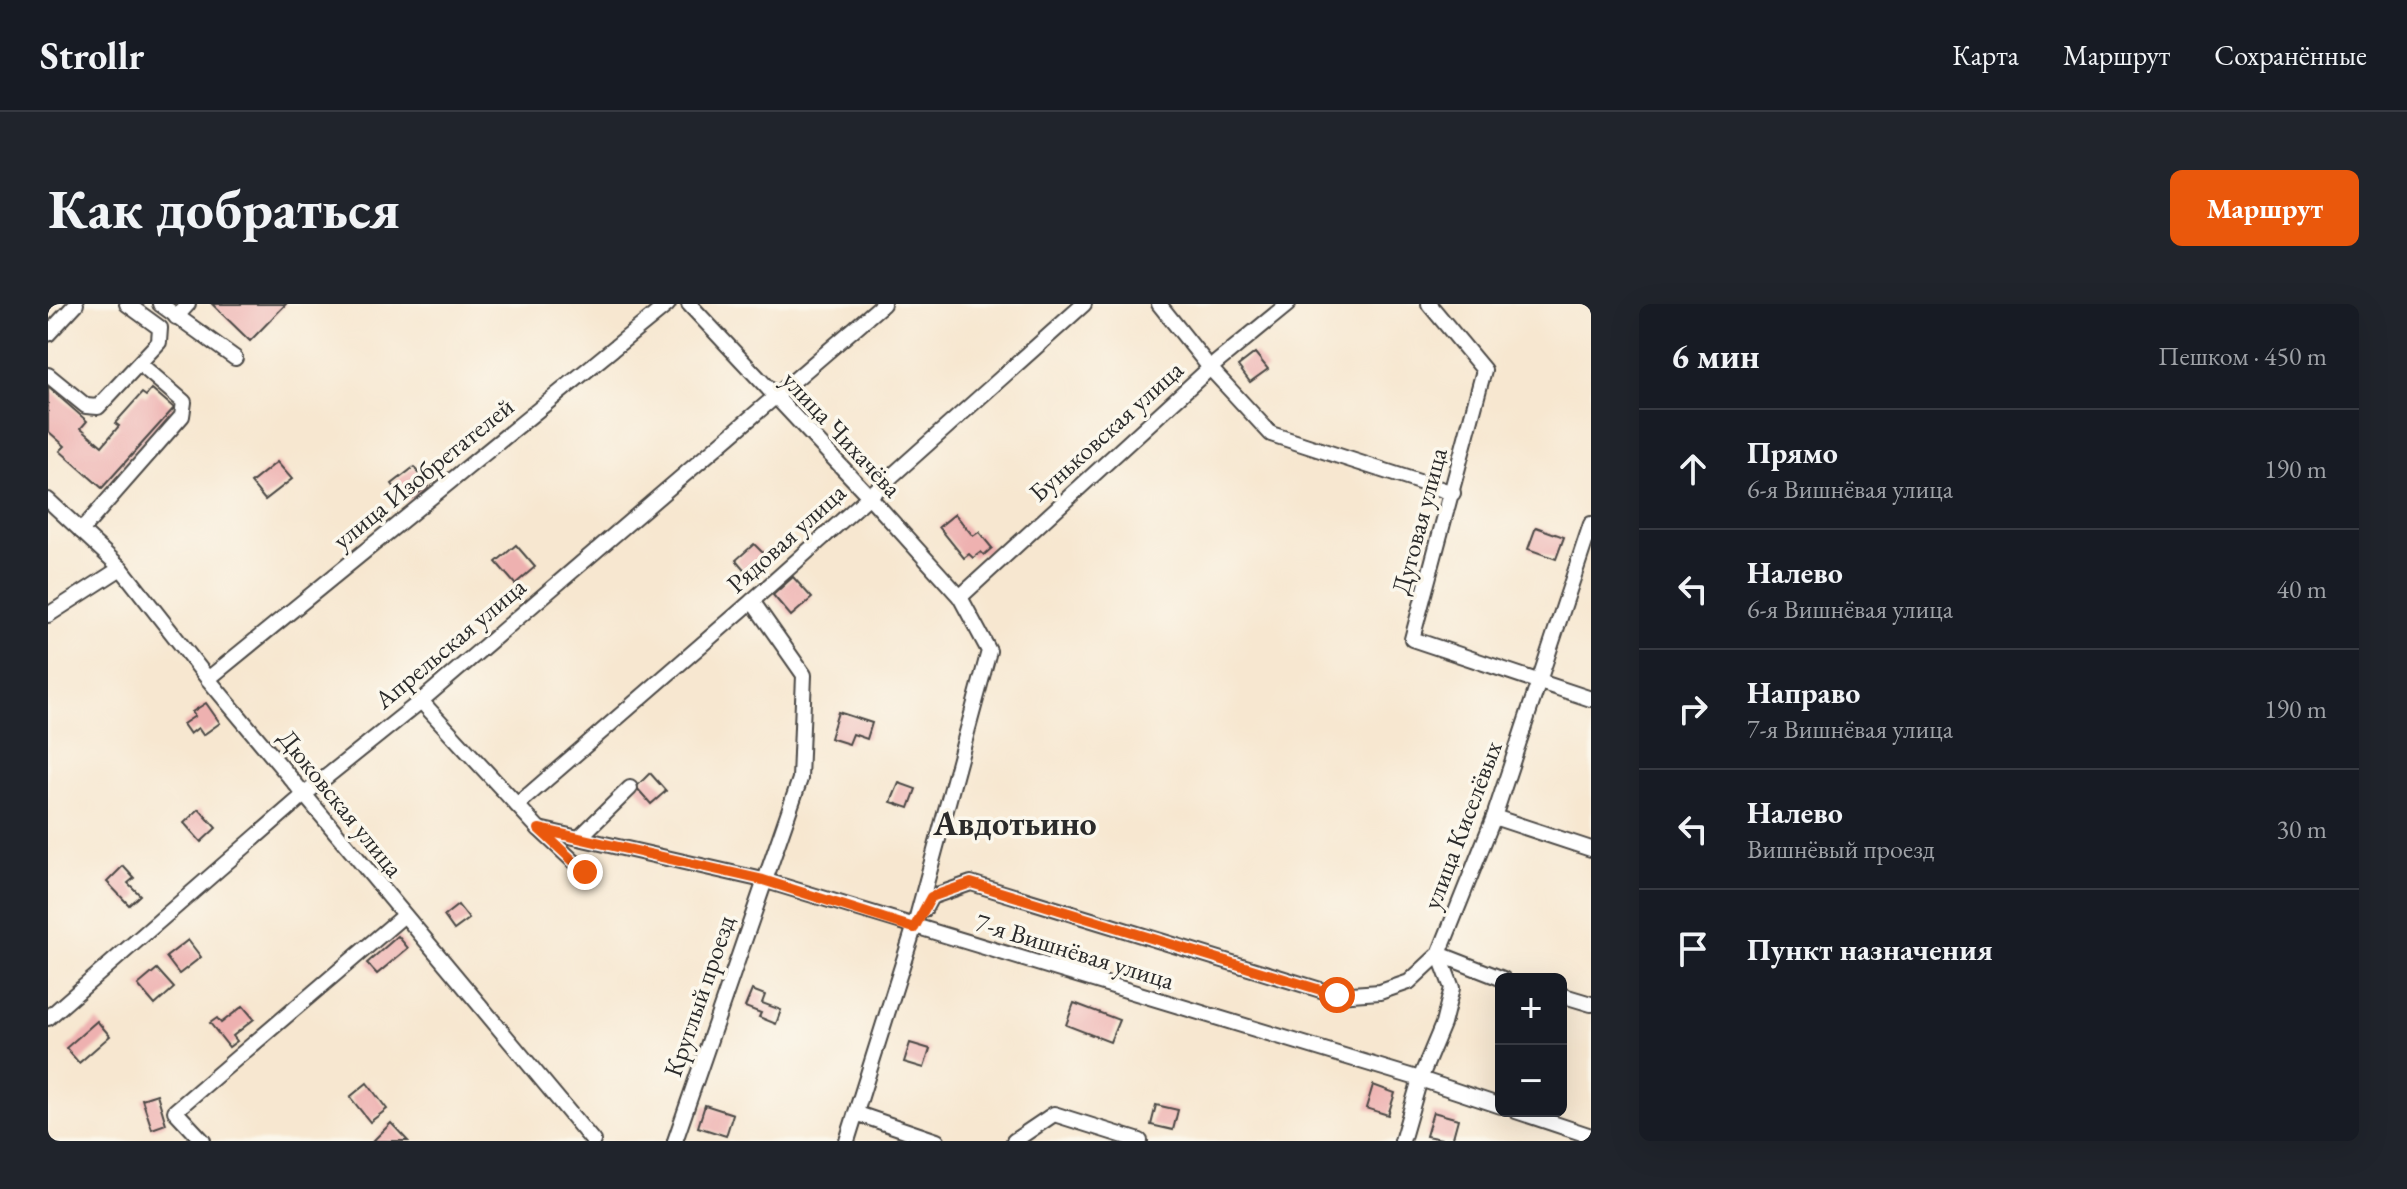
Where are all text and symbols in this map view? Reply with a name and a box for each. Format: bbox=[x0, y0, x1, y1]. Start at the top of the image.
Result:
text: Strollr bbox=[40, 31, 144, 80]
text: Карта bbox=[1952, 37, 2019, 73]
text: Маршрут bbox=[2063, 37, 2170, 73]
text: Сохранённые bbox=[2214, 37, 2367, 73]
button: Маршрут bbox=[2170, 170, 2359, 246]
text: Как добраться bbox=[48, 172, 400, 245]
text: 6 мин bbox=[1671, 334, 1760, 378]
text: Пешком · 450 m bbox=[2158, 339, 2327, 373]
street label: Буньковская улица bbox=[1022, 352, 1191, 509]
street label: улица Чихачёва bbox=[775, 363, 910, 505]
street label: улица Изобретателей bbox=[325, 389, 521, 557]
text: Прямо bbox=[1747, 433, 1838, 472]
street label: Дуговая улица bbox=[1383, 443, 1455, 598]
icon: ahead bbox=[1671, 447, 1715, 491]
text: 190 m bbox=[2264, 452, 2327, 486]
text: 6-я Вишнёвая улица bbox=[1747, 472, 1953, 506]
street label: Рядовая улица bbox=[719, 475, 853, 600]
text: Налево bbox=[1747, 553, 1843, 592]
icon: left bbox=[1671, 567, 1715, 611]
street label: Апрельская улица bbox=[366, 569, 533, 717]
text: 40 m bbox=[2277, 572, 2327, 606]
text: 6-я Вишнёвая улица bbox=[1747, 592, 1953, 626]
text: Направо bbox=[1747, 673, 1860, 712]
icon: right bbox=[1671, 687, 1715, 731]
text: 190 m bbox=[2264, 692, 2327, 726]
text: 7-я Вишнёвая улица bbox=[1747, 712, 1953, 746]
street label: Дюковская улица bbox=[271, 722, 412, 885]
street label: улица Киселёвых bbox=[1414, 735, 1510, 914]
text: Налево bbox=[1747, 793, 1843, 832]
district label: Авдотьино bbox=[932, 801, 1097, 845]
icon: left bbox=[1671, 807, 1715, 851]
text: 30 m bbox=[2277, 812, 2327, 846]
text: Вишнёвый проезд bbox=[1747, 832, 1934, 866]
route end bbox=[567, 854, 603, 890]
street label: 7-я Вишнёвая улица bbox=[972, 905, 1179, 998]
street label: Круглый проезд bbox=[656, 911, 743, 1081]
icon: arrive bbox=[1671, 927, 1715, 971]
text: Пункт назначения bbox=[1747, 930, 1993, 969]
map controls bbox=[1495, 973, 1567, 1117]
button: + bbox=[1495, 973, 1567, 1045]
route start bbox=[1319, 977, 1355, 1013]
button: − bbox=[1495, 1045, 1567, 1117]

